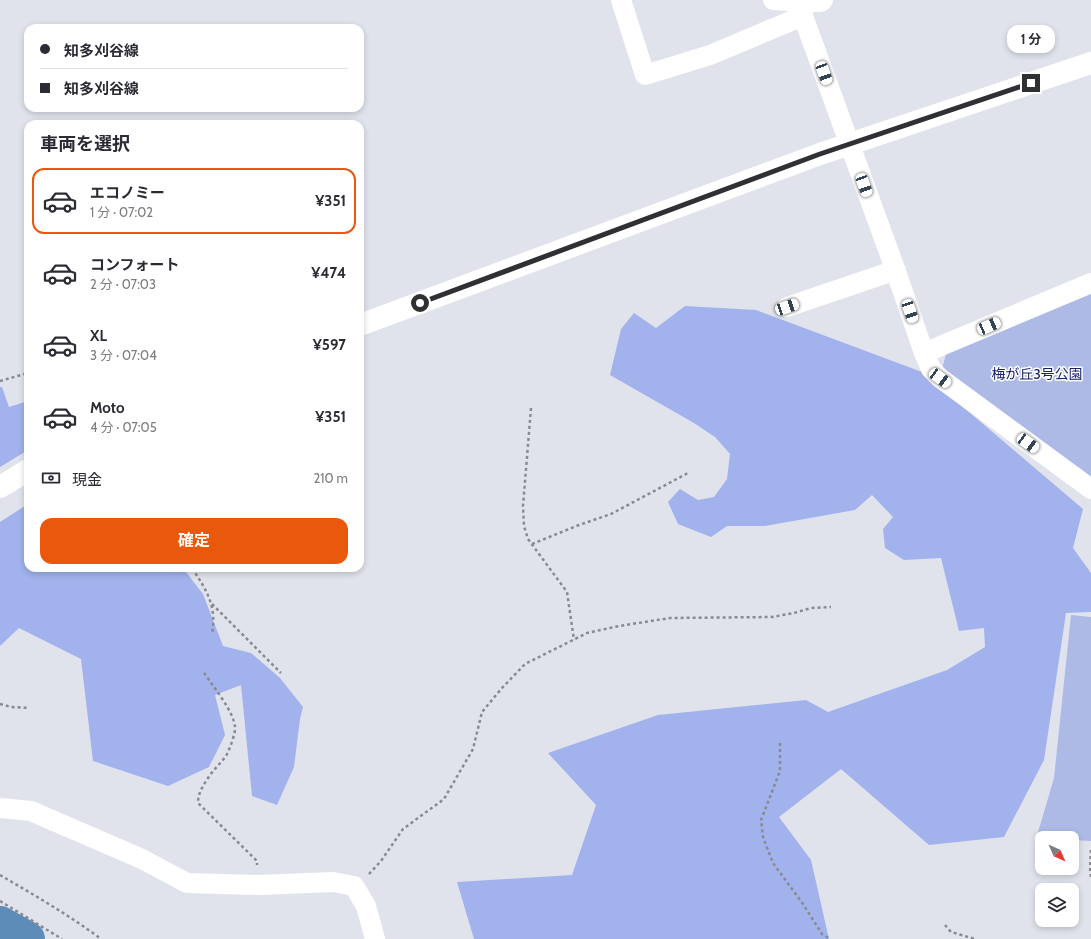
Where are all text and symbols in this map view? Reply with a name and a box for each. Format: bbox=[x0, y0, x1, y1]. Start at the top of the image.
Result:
callout: 1 分 bbox=[1007, 25, 1055, 53]
text: 1 分 bbox=[1021, 31, 1041, 47]
text: 知多刈谷線 bbox=[64, 42, 139, 60]
car bbox=[814, 60, 834, 86]
route end bbox=[1022, 74, 1040, 92]
text: 知多刈谷線 bbox=[64, 80, 139, 98]
text: 車両を選択 bbox=[40, 133, 130, 155]
car bbox=[854, 172, 874, 198]
icon: car bbox=[42, 183, 78, 219]
text: エコノミー bbox=[90, 184, 165, 202]
text: ¥351 bbox=[315, 192, 346, 210]
text: 1 分 · 07:02 bbox=[90, 204, 153, 220]
icon: car bbox=[42, 255, 78, 291]
text: コンフォート bbox=[90, 256, 180, 274]
text: ¥474 bbox=[311, 264, 346, 282]
text: 2 分 · 07:03 bbox=[90, 276, 156, 292]
route start bbox=[411, 294, 429, 312]
car bbox=[774, 297, 800, 317]
car bbox=[900, 298, 920, 324]
car bbox=[976, 316, 1002, 336]
icon: car bbox=[42, 327, 78, 363]
text: XL bbox=[90, 327, 107, 345]
text: ¥597 bbox=[313, 336, 346, 354]
text: 3 分 · 07:04 bbox=[90, 347, 157, 363]
park label: 梅が丘3号公園 bbox=[991, 365, 1083, 383]
car bbox=[927, 366, 953, 390]
icon: car bbox=[42, 399, 78, 435]
text: Moto bbox=[90, 399, 124, 417]
text: ¥351 bbox=[315, 408, 346, 426]
text: 4 分 · 07:05 bbox=[90, 419, 157, 435]
car bbox=[1015, 431, 1041, 455]
icon: cash bbox=[40, 467, 62, 489]
text: 210 m bbox=[314, 470, 348, 486]
text: 現金 bbox=[72, 471, 102, 489]
button: 確定 bbox=[40, 518, 348, 564]
north arrow bbox=[1035, 831, 1079, 875]
map controls bbox=[1035, 831, 1079, 927]
button: layers bbox=[1035, 883, 1079, 927]

